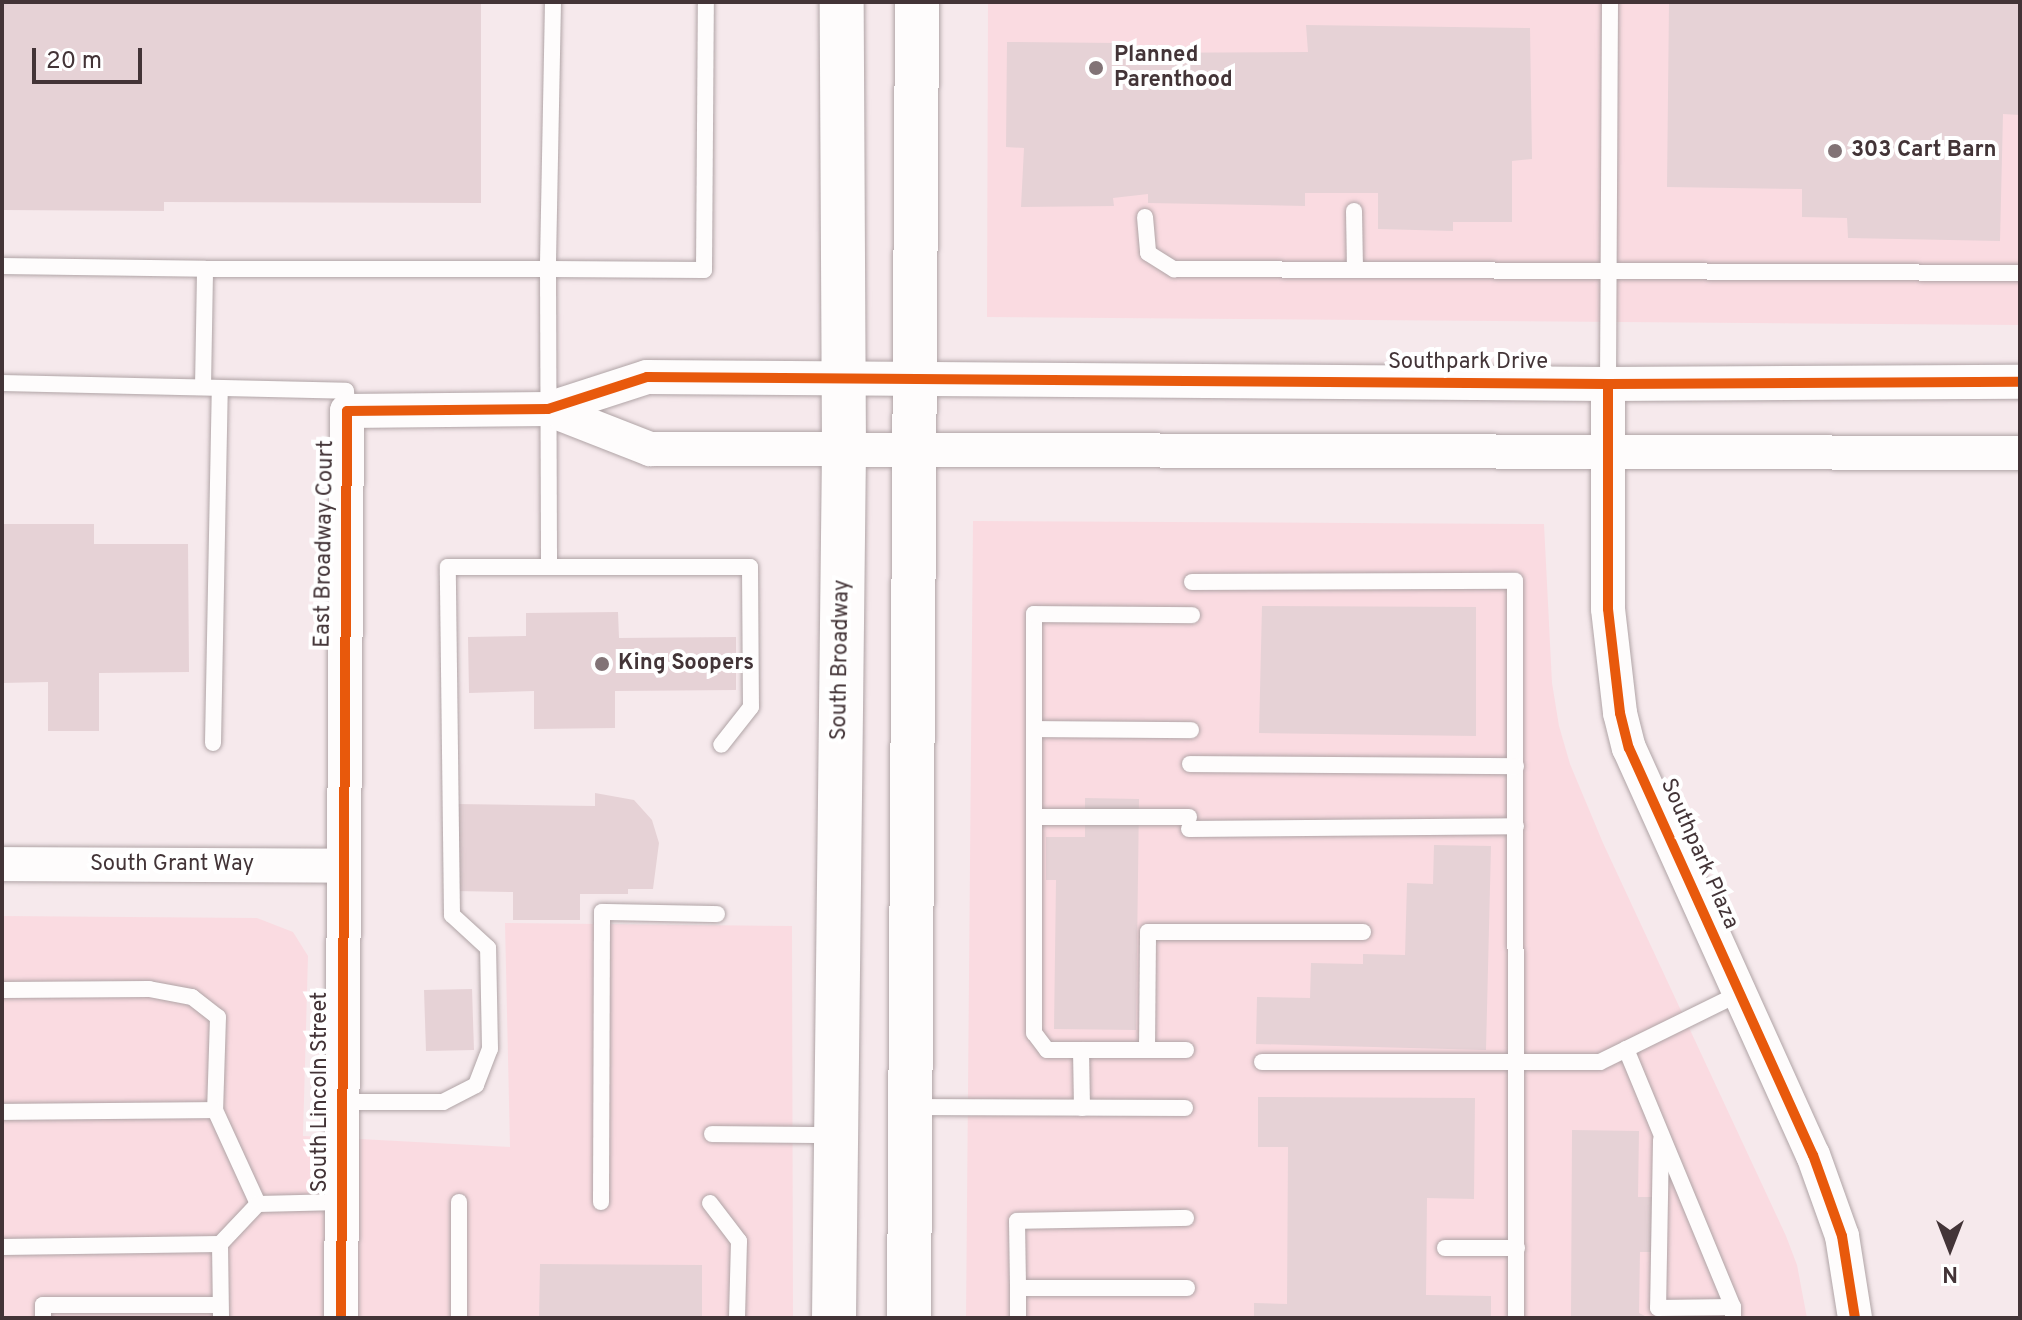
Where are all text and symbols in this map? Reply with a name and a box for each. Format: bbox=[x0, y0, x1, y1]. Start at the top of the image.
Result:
scale bar bbox=[36, 32, 146, 82]
place label: Planned Parenthood bbox=[1114, 42, 1233, 94]
text: 20 m bbox=[46, 47, 102, 77]
marker: Planned Parenthood bbox=[1085, 57, 1107, 79]
place label: 303 Cart Barn bbox=[1851, 138, 1996, 164]
marker: 303 Cart Barn bbox=[1826, 142, 1844, 160]
street label: Southpark Drive bbox=[1388, 350, 1548, 376]
street label: East Broadway Court bbox=[310, 440, 340, 648]
street label: South Broadway bbox=[826, 579, 856, 741]
place label: King Soopers bbox=[618, 651, 754, 677]
marker: King Soopers bbox=[593, 655, 611, 673]
street label: Southpark Plaza bbox=[1654, 775, 1744, 933]
street label: South Grant Way bbox=[90, 852, 254, 878]
street label: South Lincoln Street bbox=[308, 992, 334, 1192]
north arrow bbox=[1910, 1208, 1990, 1288]
text: N bbox=[1942, 1259, 1958, 1286]

